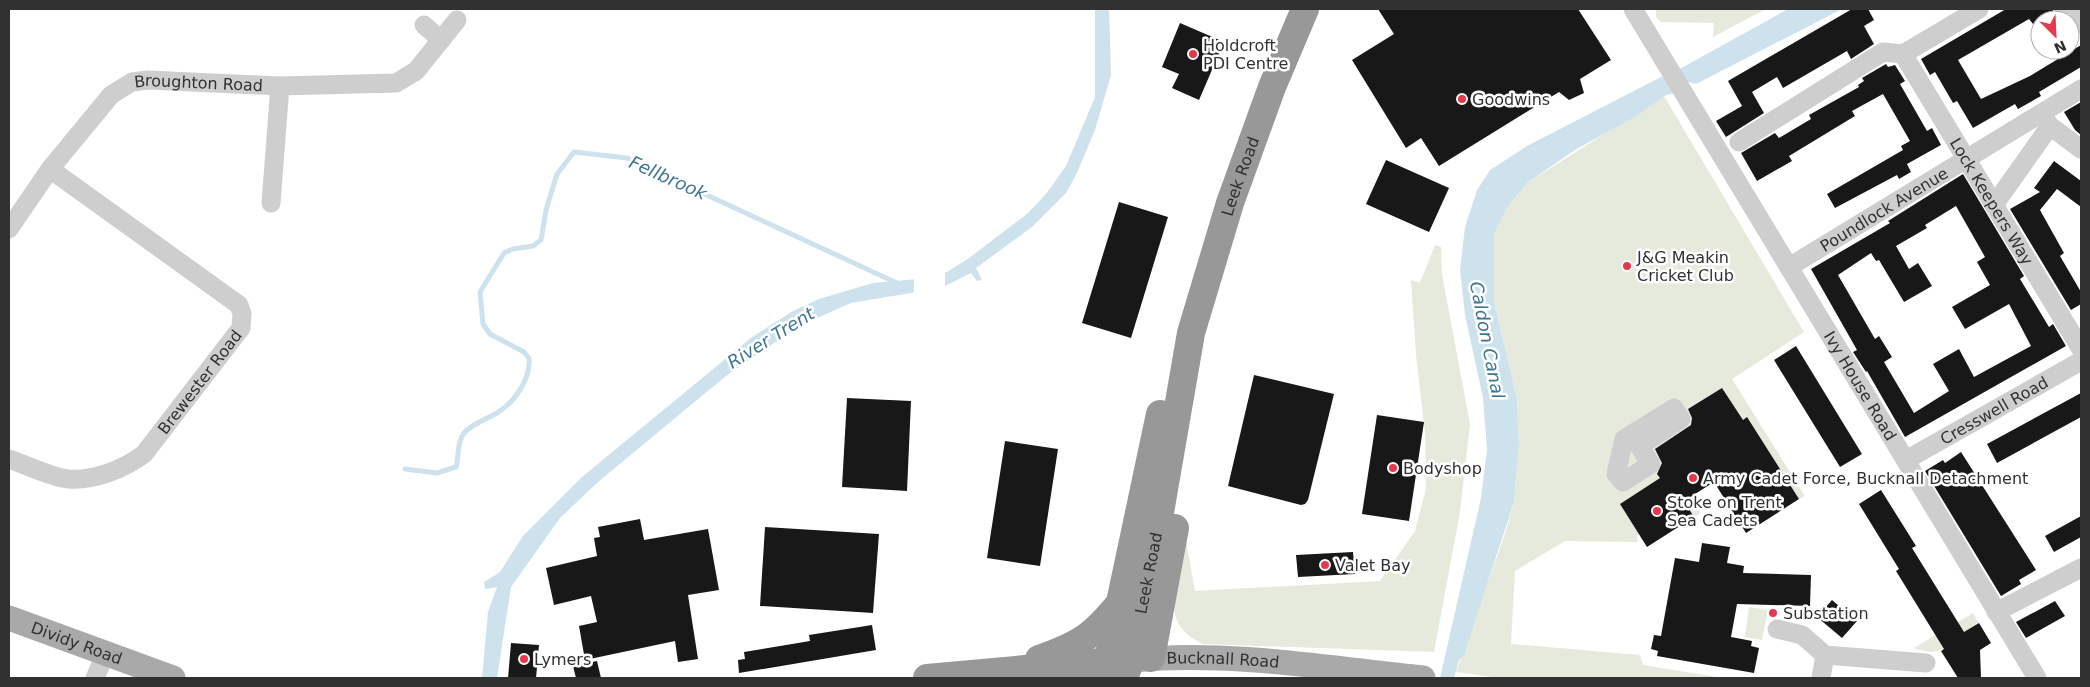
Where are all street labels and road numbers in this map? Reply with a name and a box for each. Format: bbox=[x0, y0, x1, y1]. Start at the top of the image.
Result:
street label: Broughton Road bbox=[133, 71, 263, 95]
street label: Leek Road bbox=[1218, 134, 1263, 218]
street label: Lock Keepers Way bbox=[1946, 135, 2037, 269]
street label: Poundlock Avenue bbox=[1817, 163, 1951, 256]
street label: Brewester Road bbox=[154, 326, 246, 438]
street label: Ivy House Road bbox=[1820, 328, 1900, 444]
street label: Cresswell Road bbox=[1937, 373, 2052, 449]
street label: Leek Road bbox=[1131, 531, 1166, 616]
street label: Dividy Road bbox=[28, 618, 125, 669]
street label: Bucknall Road bbox=[1166, 648, 1280, 672]

